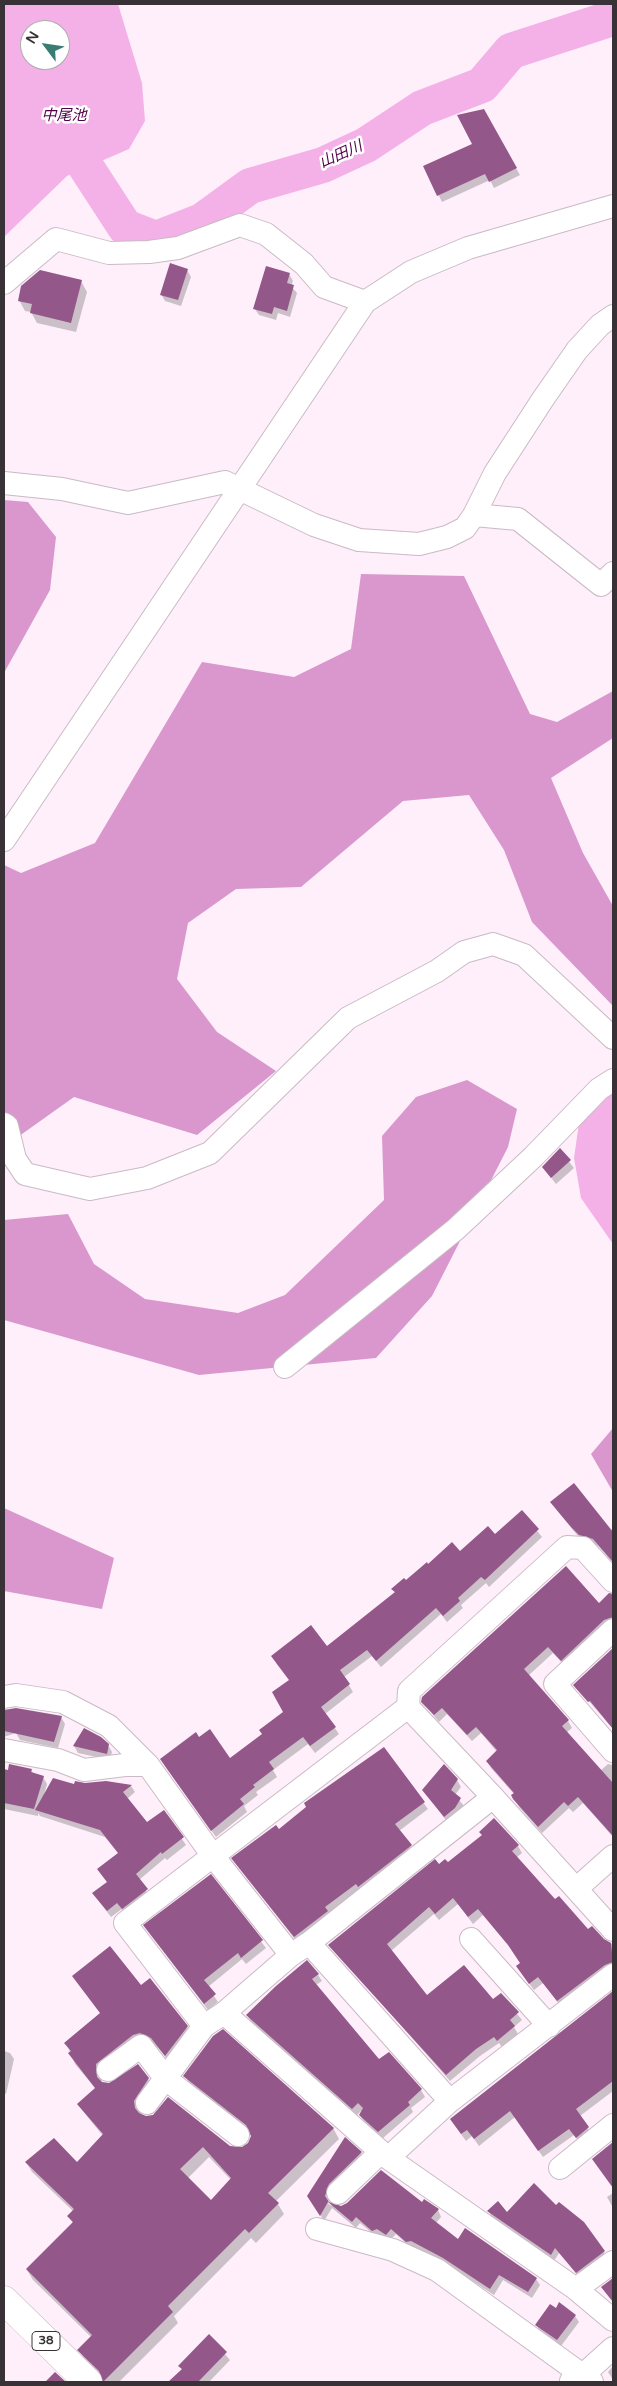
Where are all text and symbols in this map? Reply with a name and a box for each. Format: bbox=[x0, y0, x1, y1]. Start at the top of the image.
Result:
north arrow bbox=[20, 20, 70, 70]
text: N bbox=[22, 28, 43, 47]
water label: 中尾池 bbox=[42, 107, 86, 125]
water label: 山田川 bbox=[317, 138, 365, 172]
road number: 38 bbox=[32, 2332, 60, 2350]

